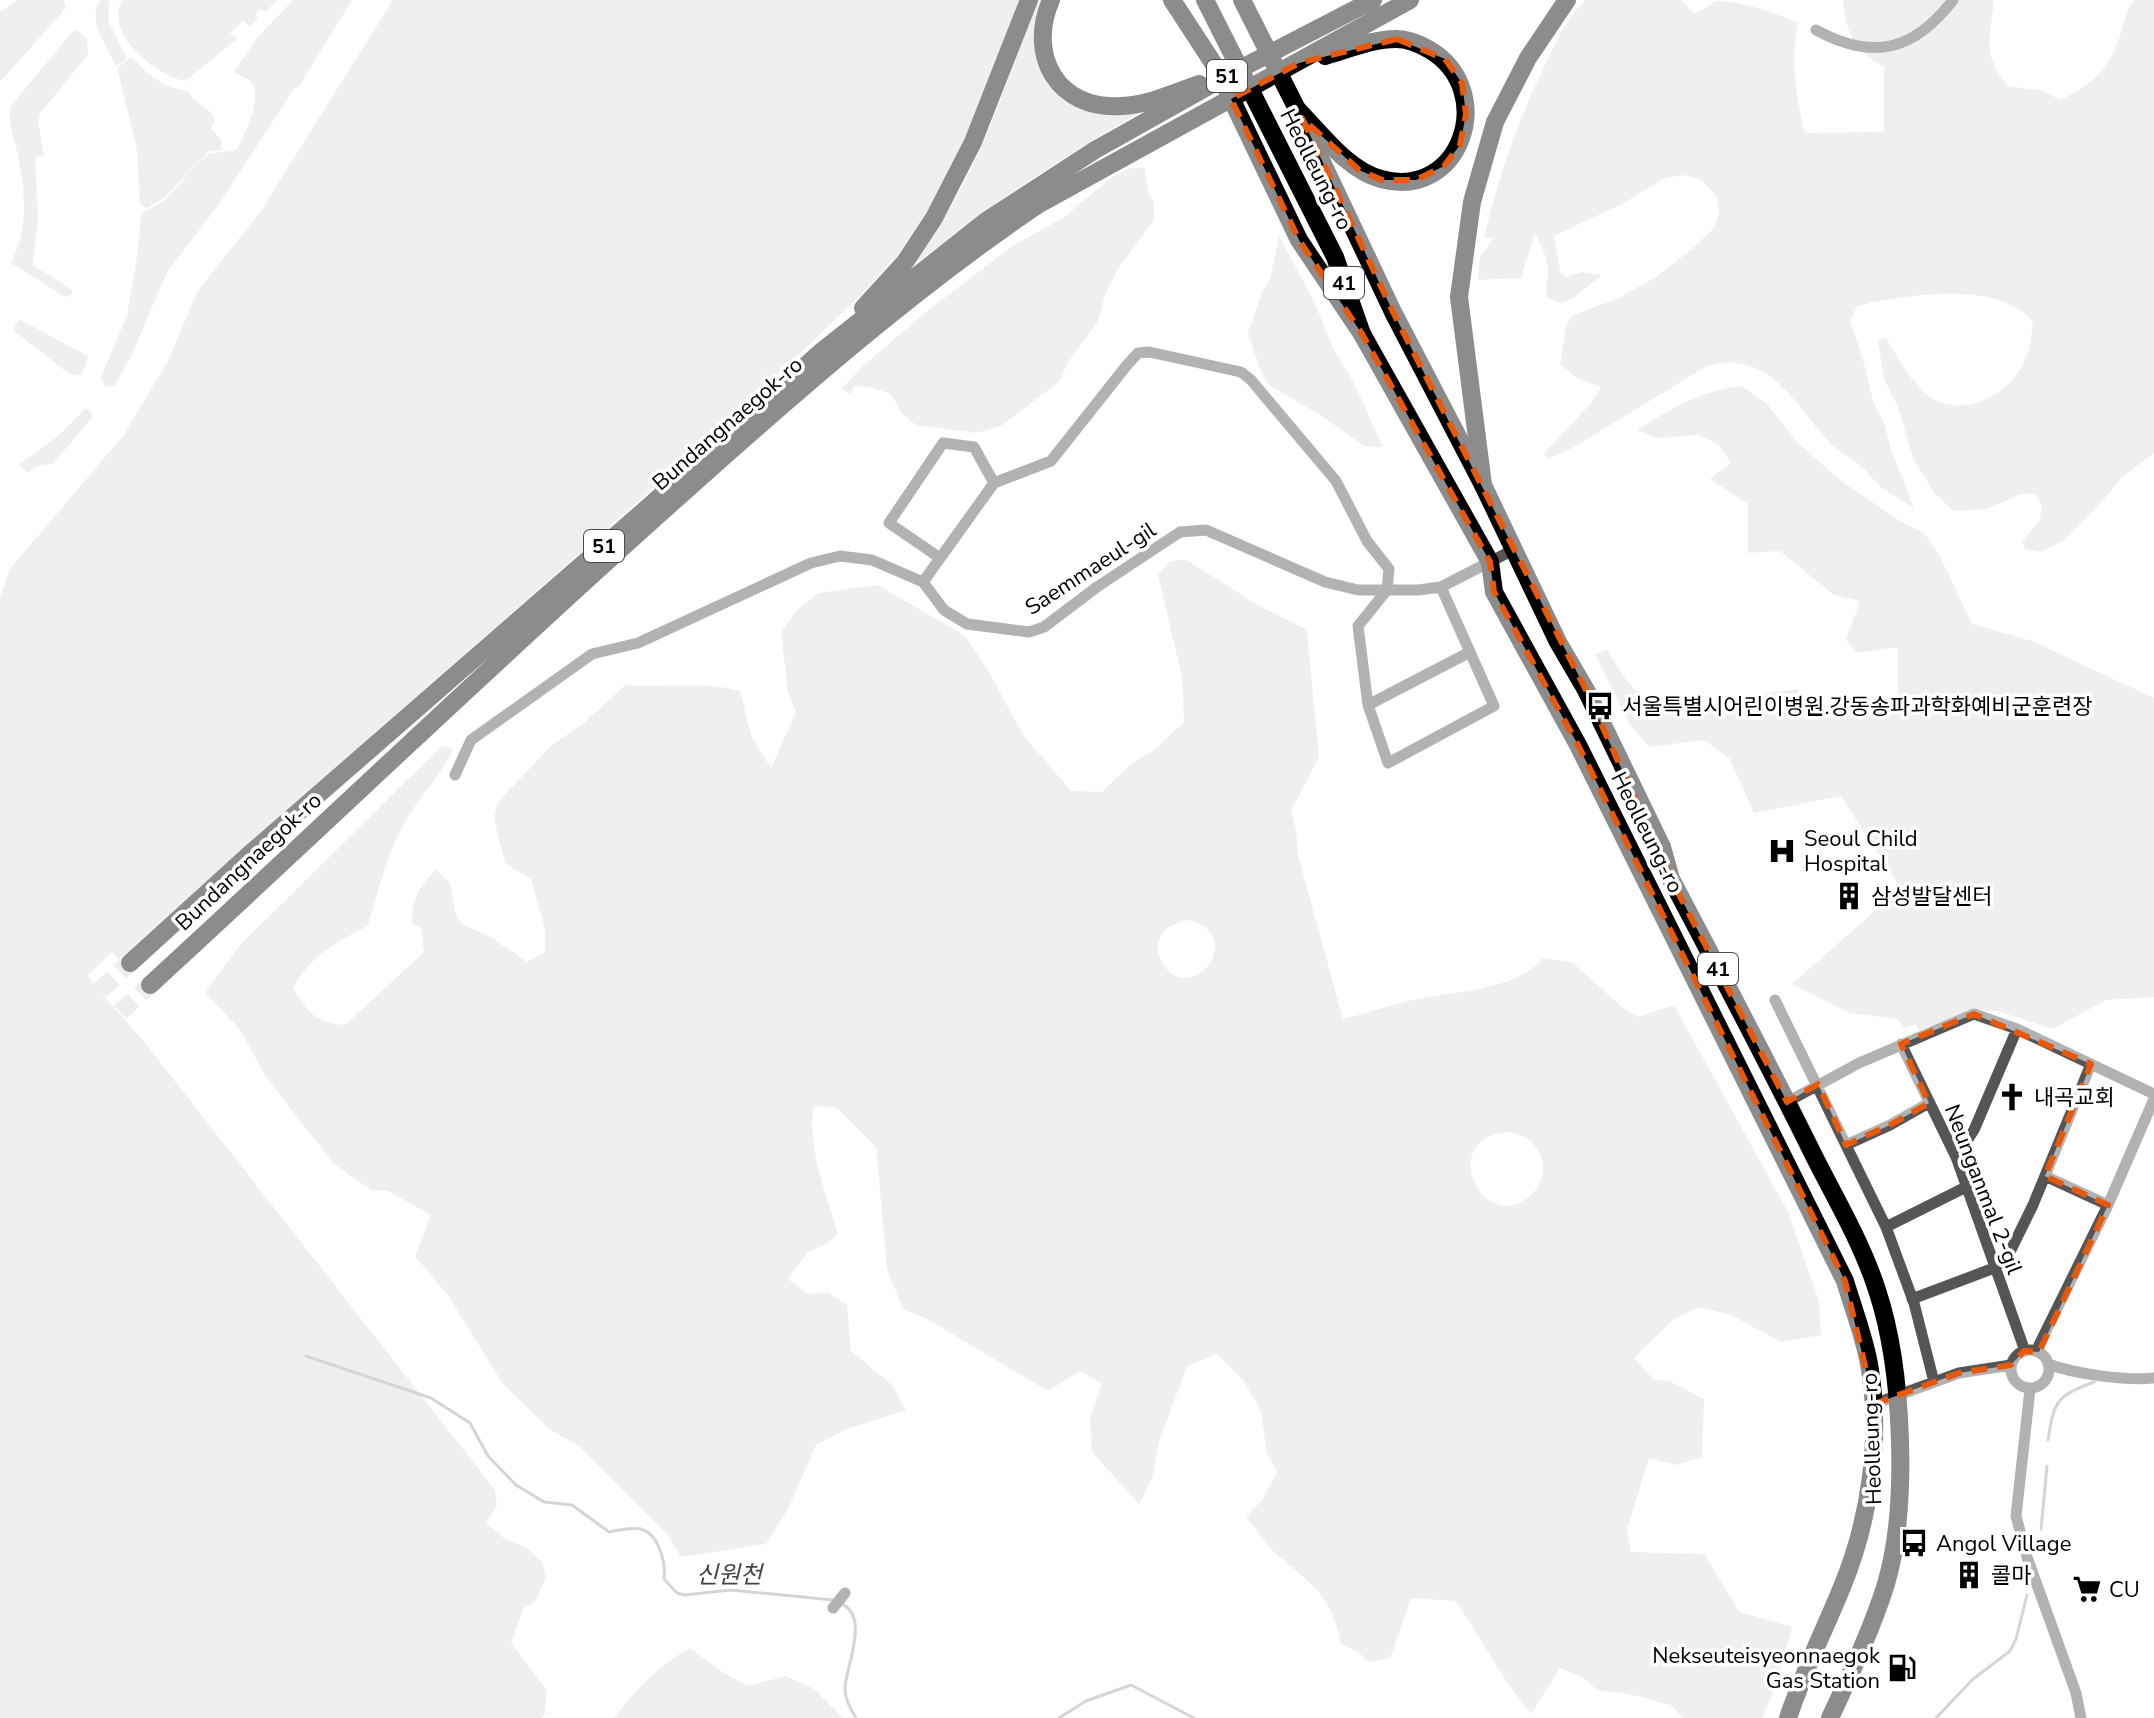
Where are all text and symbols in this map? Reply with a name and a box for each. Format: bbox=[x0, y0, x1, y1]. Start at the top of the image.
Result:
road number: 51 bbox=[1207, 60, 1247, 92]
street label: Heolleung-ro bbox=[1273, 104, 1360, 235]
road number: 41 bbox=[1324, 267, 1364, 299]
street label: Bundangnaegok-ro bbox=[646, 350, 809, 497]
street label: Saemmaeul-gil bbox=[1019, 515, 1162, 622]
road number: 51 bbox=[584, 530, 624, 562]
bus stop icon: 서울특별시어린이병원.강동송파과학화예비군훈련장 bbox=[1585, 691, 1615, 721]
place label: 서울특별시어린이병원.강동송파과학화예비군훈련장 bbox=[1622, 692, 2093, 722]
street label: Heolleung-ro bbox=[1604, 767, 1691, 898]
street label: Bundangnaegok-ro bbox=[169, 786, 328, 938]
place label: Seoul Child Hospital bbox=[1804, 824, 1918, 879]
hospital icon: Seoul Child Hospital bbox=[1767, 836, 1797, 866]
building icon: 삼성발달센터 bbox=[1834, 881, 1864, 911]
place label: 삼성발달센터 bbox=[1871, 882, 1992, 912]
road number: 41 bbox=[1698, 953, 1738, 985]
church icon: 내곡교회 bbox=[1997, 1082, 2027, 1112]
place label: 내곡교회 bbox=[2034, 1083, 2115, 1113]
street label: Neunganmal 2-gil bbox=[1937, 1100, 2029, 1279]
street label: Heolleung-ro bbox=[1855, 1372, 1889, 1506]
bus stop icon: Angol Village bbox=[1899, 1528, 1929, 1558]
place label: Angol Village bbox=[1936, 1529, 2071, 1559]
water label: 신원천 bbox=[696, 1559, 765, 1591]
building icon: 콜마 bbox=[1954, 1560, 1984, 1590]
place label: 콜마 bbox=[1991, 1561, 2031, 1591]
supermarket icon: CU bbox=[2072, 1574, 2102, 1604]
place label: CU bbox=[2109, 1575, 2140, 1605]
place label: Nekseuteisyeonnaegok Gas Station bbox=[1652, 1641, 1881, 1696]
fuel station icon: Nekseuteisyeonnaegok Gas Station bbox=[1887, 1653, 1917, 1683]

